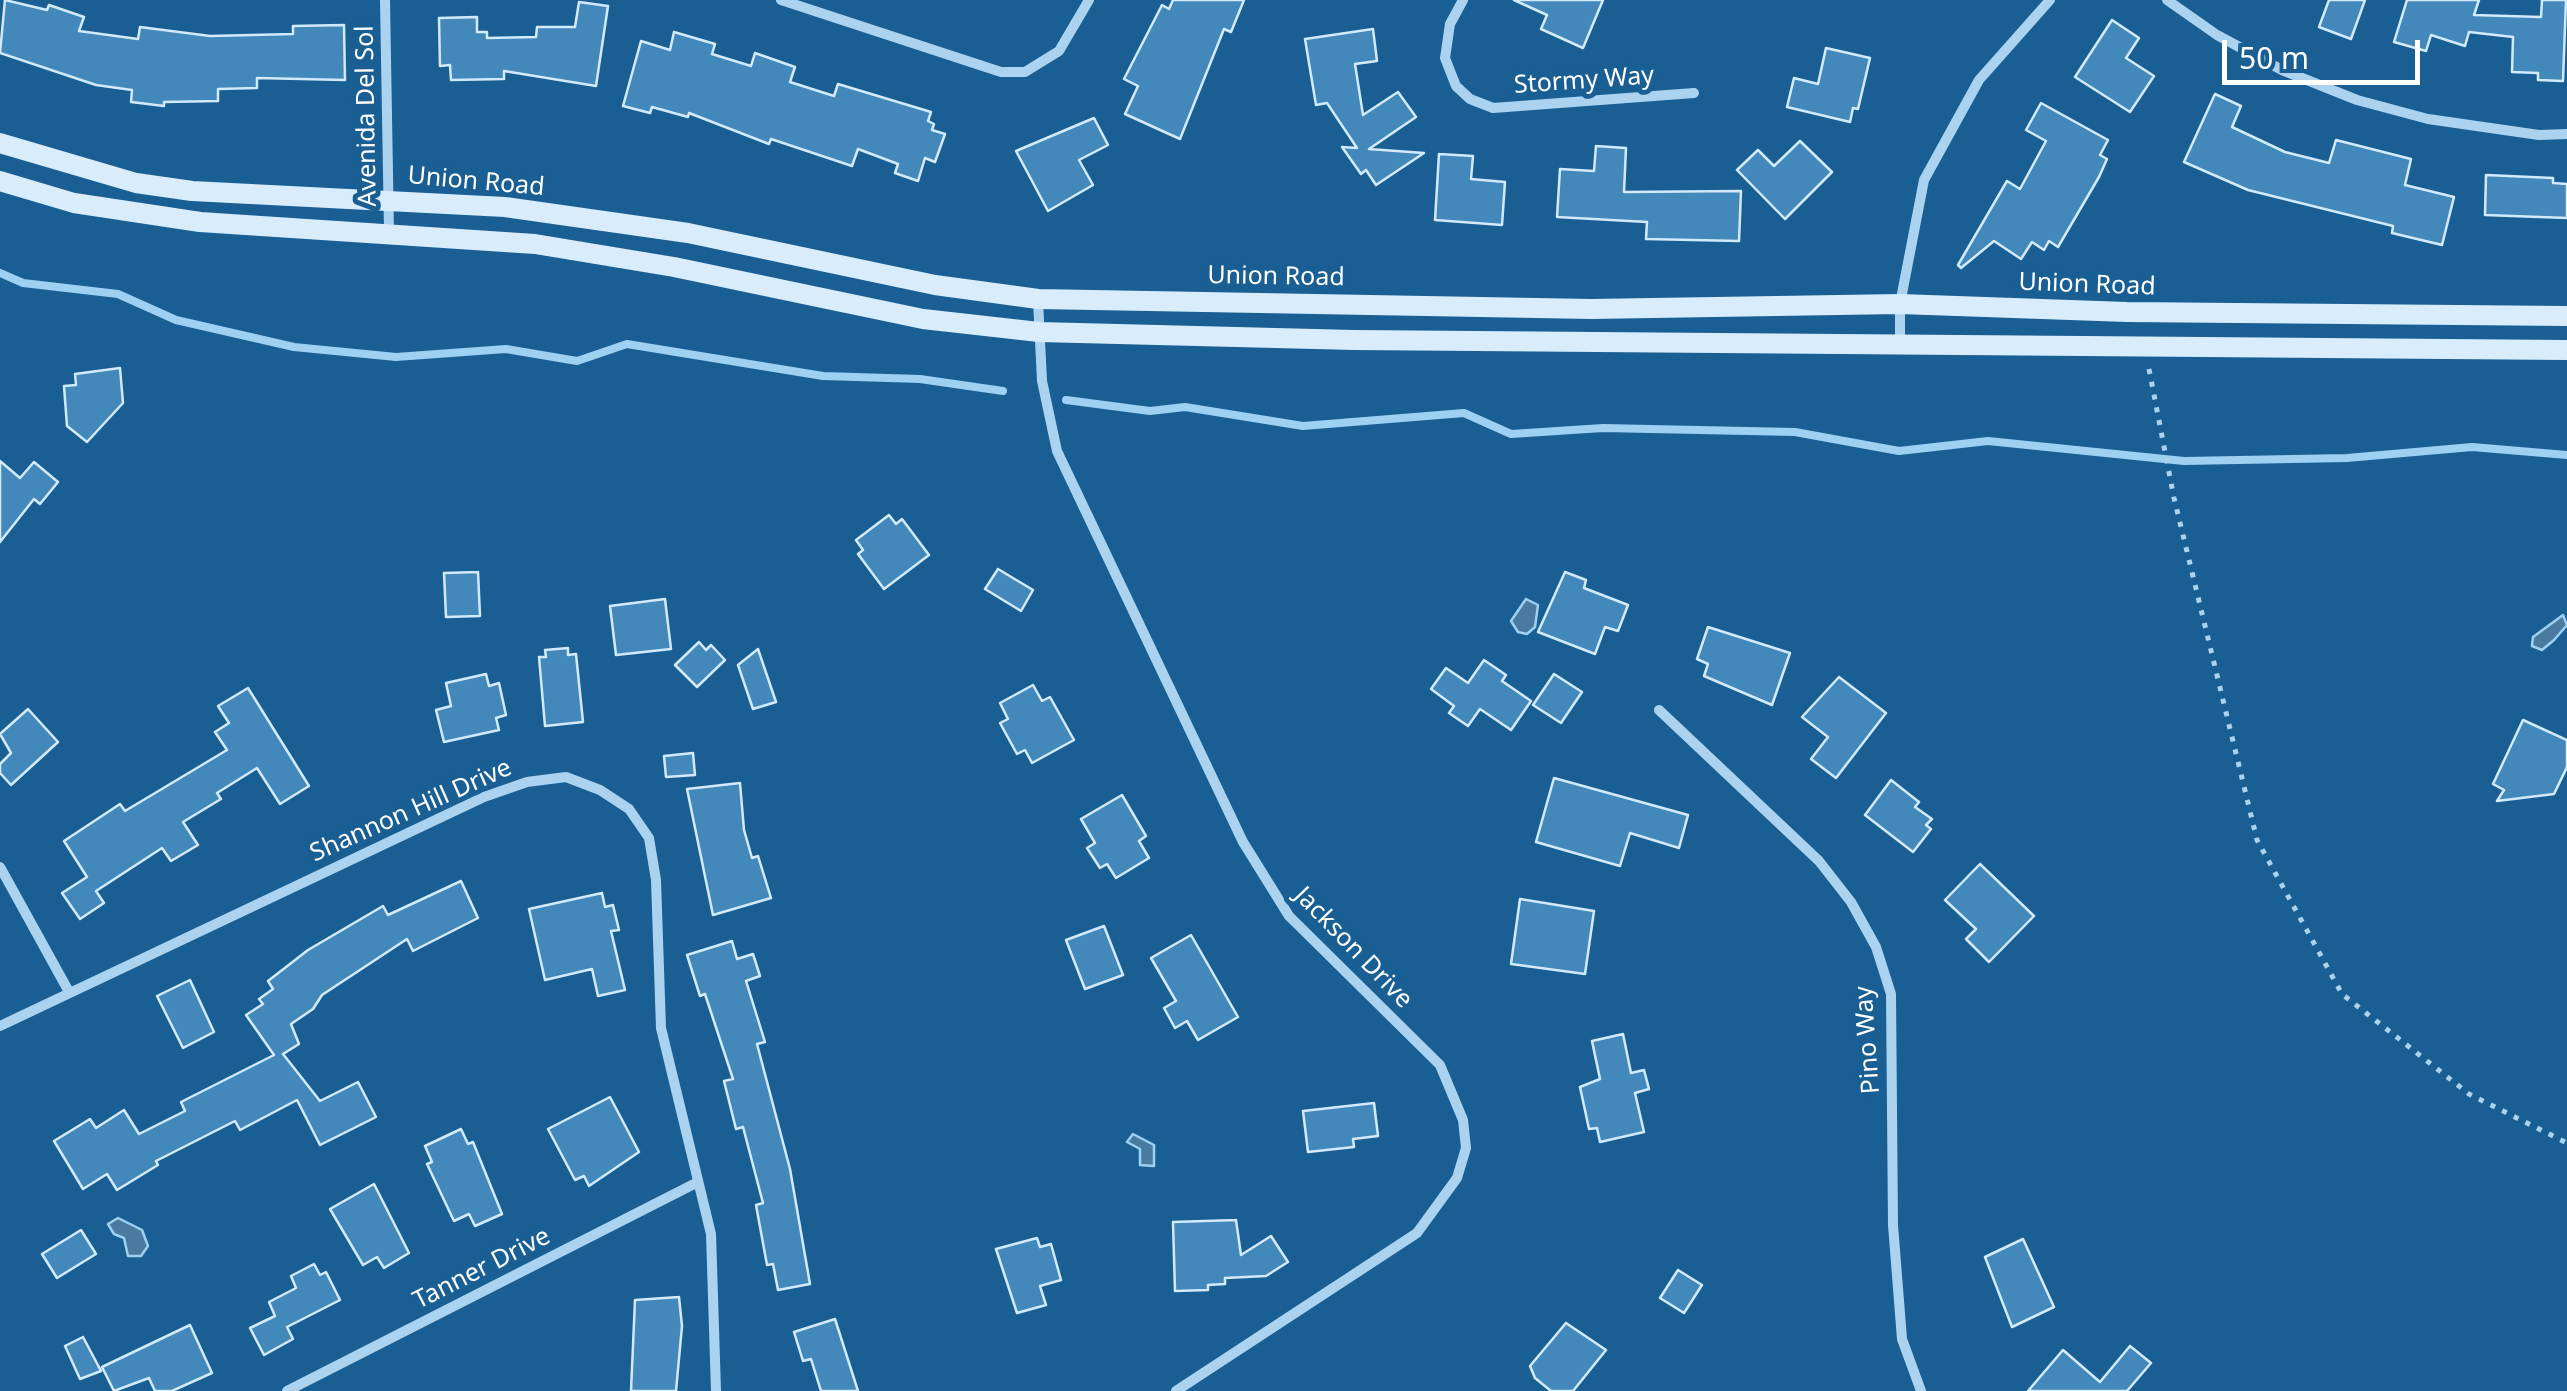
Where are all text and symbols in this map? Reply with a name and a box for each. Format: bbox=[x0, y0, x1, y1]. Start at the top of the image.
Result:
scale bar bbox=[2227, 20, 2424, 82]
street label: Avenida Del Sol bbox=[350, 25, 384, 207]
text: 50 m bbox=[2239, 37, 2309, 78]
street label: Stormy Way bbox=[1513, 61, 1655, 101]
street label: Union Road bbox=[406, 161, 546, 203]
street label: Union Road bbox=[1207, 261, 1345, 293]
street label: Union Road bbox=[2018, 268, 2156, 302]
street label: Shannon Hill Drive bbox=[306, 753, 516, 869]
street label: Jackson Drive bbox=[1288, 881, 1418, 1015]
street label: Pino Way bbox=[1849, 985, 1887, 1095]
street label: Tanner Drive bbox=[409, 1222, 555, 1316]

